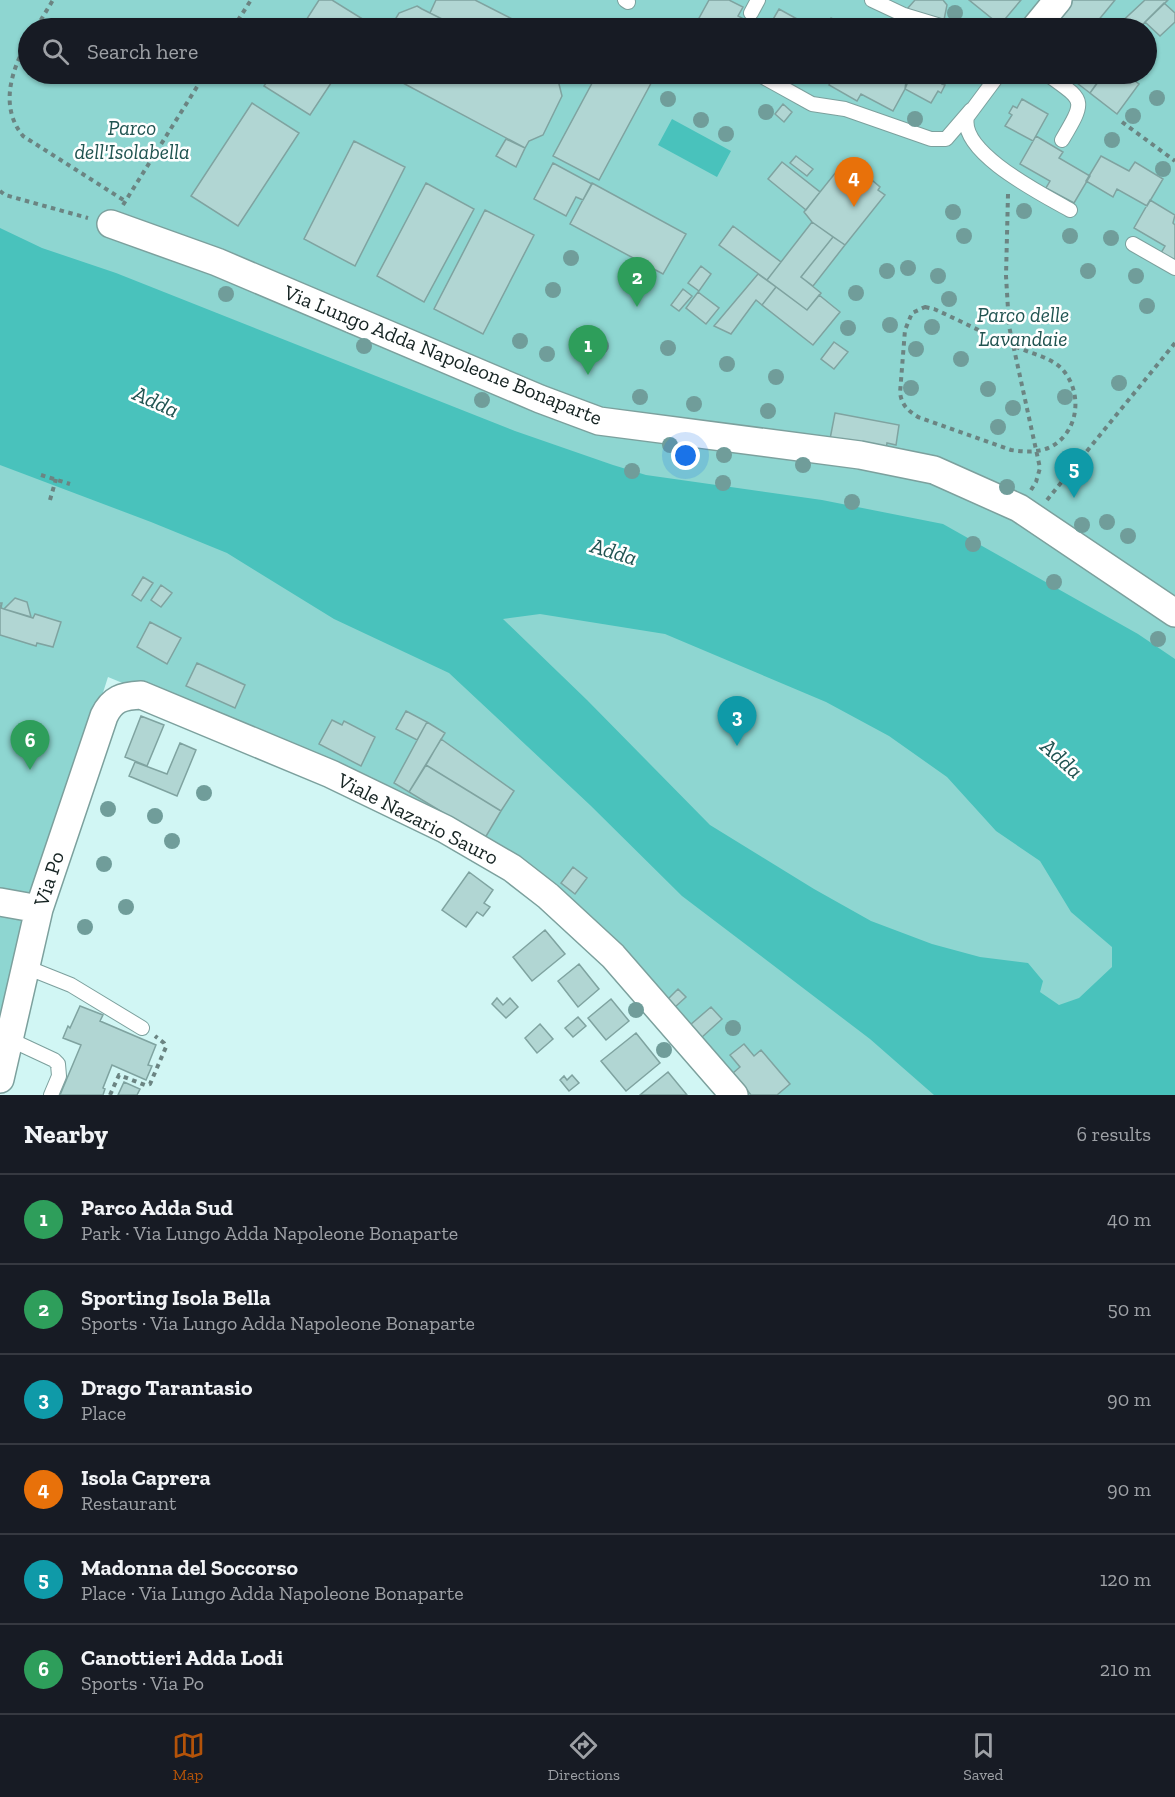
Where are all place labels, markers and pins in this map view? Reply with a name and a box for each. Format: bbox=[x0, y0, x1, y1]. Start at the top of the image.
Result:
pin: 4 bbox=[834, 158, 874, 207]
pin: 2 bbox=[618, 258, 656, 307]
pin: 1 bbox=[568, 326, 608, 375]
pin: 5 bbox=[1054, 448, 1094, 498]
pin: 3 bbox=[718, 696, 756, 746]
pin: 6 bbox=[10, 720, 50, 770]

